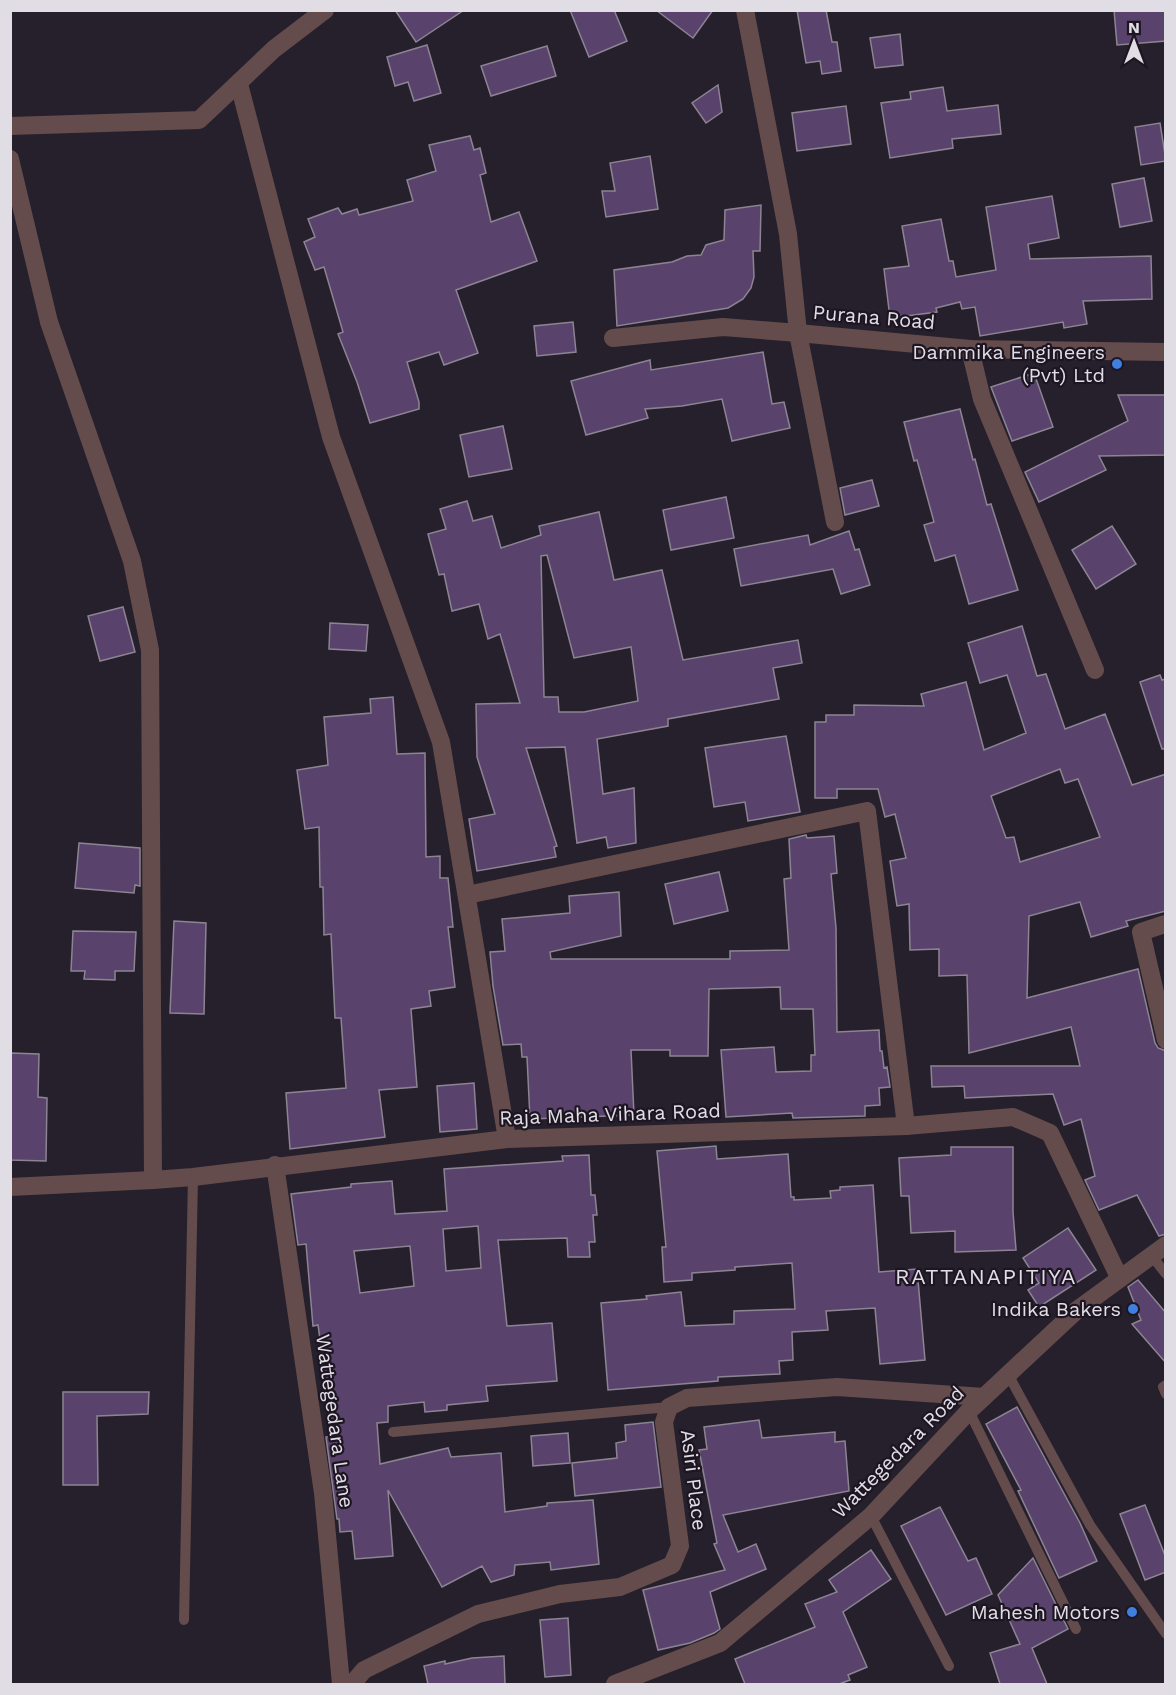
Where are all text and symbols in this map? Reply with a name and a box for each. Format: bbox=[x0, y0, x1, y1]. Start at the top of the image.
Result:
north arrow bbox=[1104, 12, 1164, 72]
text: N bbox=[1128, 18, 1140, 37]
street label: Purana Road bbox=[812, 300, 936, 334]
place label: Dammika Engineers (Pvt) Ltd bbox=[912, 340, 1105, 387]
marker: Dammika Engineers (Pvt) Ltd bbox=[1110, 357, 1124, 371]
street label: Raja Maha Vihara Road bbox=[499, 1098, 721, 1130]
district label: RATTANAPITIYA bbox=[895, 1264, 1077, 1289]
place label: Indika Bakers bbox=[991, 1297, 1121, 1321]
marker: Indika Bakers bbox=[1126, 1302, 1140, 1316]
street label: Wattegedara Lane bbox=[311, 1333, 359, 1509]
street label: Wattegedara Road bbox=[827, 1381, 969, 1523]
street label: Asiri Place bbox=[676, 1428, 712, 1532]
place label: Mahesh Motors bbox=[971, 1600, 1120, 1624]
marker: Mahesh Motors bbox=[1125, 1605, 1139, 1619]

